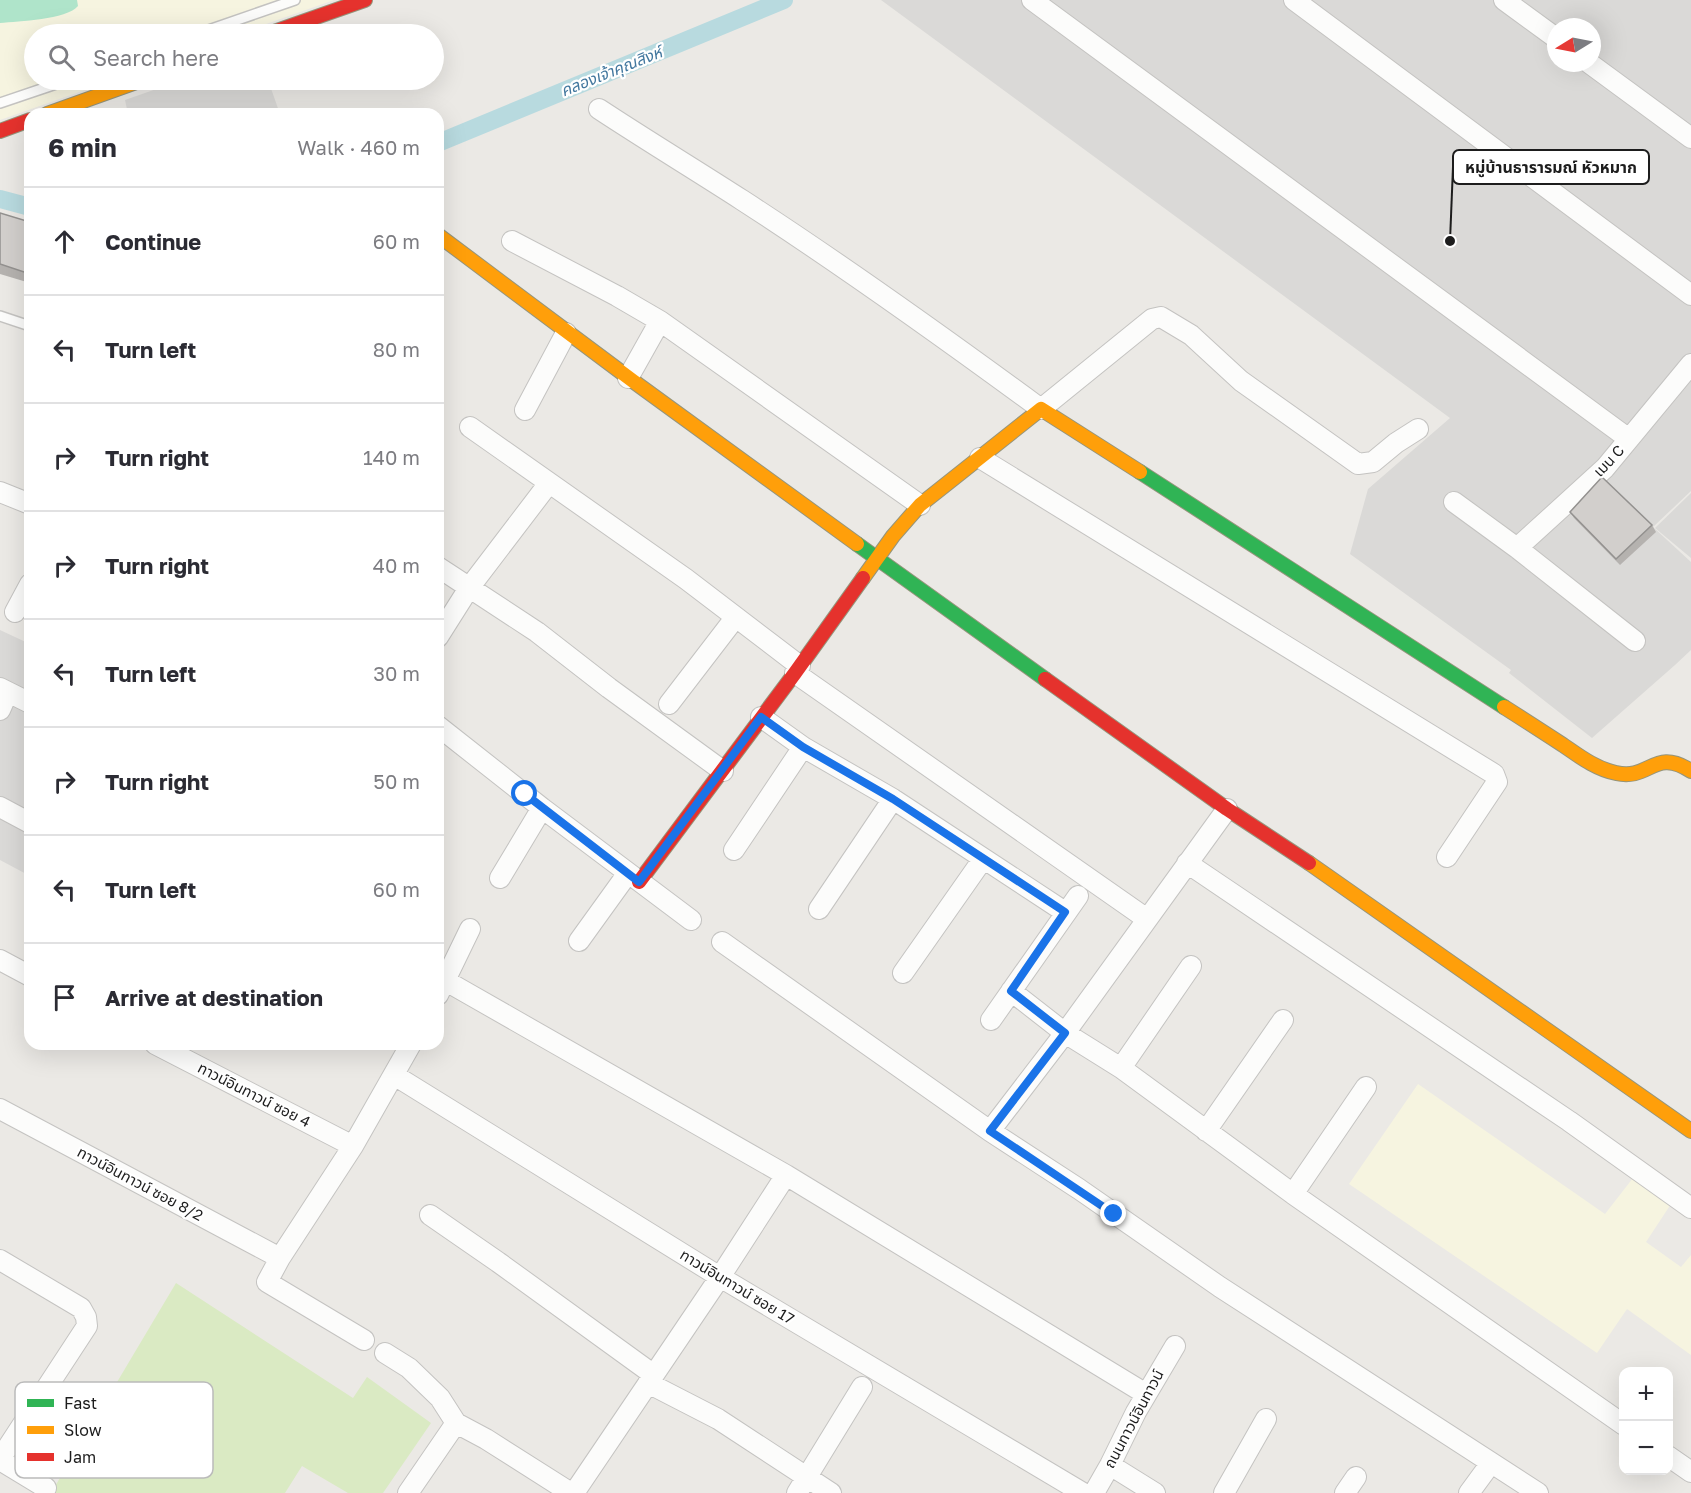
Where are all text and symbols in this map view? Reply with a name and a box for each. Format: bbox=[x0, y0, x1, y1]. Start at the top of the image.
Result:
north arrow bbox=[1547, 18, 1601, 72]
search box bbox=[24, 24, 444, 90]
water label: คลองเจ้าคุณสิงห์ bbox=[557, 40, 668, 101]
icon: search bbox=[45, 41, 78, 74]
text: Search here bbox=[93, 44, 219, 71]
text: 6 min bbox=[48, 132, 117, 163]
text: Walk · 460 m bbox=[297, 135, 420, 159]
callout: หมู่บ้านธารารมณ์ หัวหมาก bbox=[1453, 150, 1649, 184]
text: หมู่บ้านธารารมณ์ หัวหมาก bbox=[1465, 157, 1637, 178]
icon: ahead bbox=[48, 225, 81, 258]
text: Continue bbox=[105, 228, 201, 255]
text: 60 m bbox=[373, 229, 420, 253]
icon: left bbox=[48, 333, 81, 366]
text: Turn left bbox=[105, 336, 196, 363]
text: 80 m bbox=[373, 337, 420, 361]
icon: right bbox=[48, 441, 81, 474]
street label: เมน C bbox=[1589, 441, 1627, 480]
text: Turn right bbox=[105, 444, 209, 471]
text: 140 m bbox=[363, 445, 420, 469]
icon: right bbox=[48, 549, 81, 582]
text: Turn right bbox=[105, 552, 209, 579]
text: 40 m bbox=[373, 553, 420, 577]
icon: left bbox=[48, 657, 81, 690]
text: Turn left bbox=[105, 660, 196, 687]
text: 30 m bbox=[373, 661, 420, 685]
icon: right bbox=[48, 765, 81, 798]
text: Turn right bbox=[105, 768, 209, 795]
text: 50 m bbox=[373, 769, 420, 793]
route start bbox=[511, 780, 537, 806]
icon: left bbox=[48, 873, 81, 906]
text: Turn left bbox=[105, 876, 196, 903]
text: 60 m bbox=[373, 877, 420, 901]
icon: arrive bbox=[48, 981, 81, 1014]
text: Arrive at destination bbox=[105, 984, 323, 1011]
street label: ทาวน์อินทาวน์ ซอย 4 bbox=[195, 1058, 314, 1130]
street label: ทาวน์อินทาวน์ ซอย 8/2 bbox=[75, 1142, 206, 1224]
route end bbox=[1100, 1200, 1126, 1226]
street label: ทาวน์อินทาวน์ ซอย 17 bbox=[677, 1245, 798, 1327]
street label: ถนนทาวน์อินทาวน์ bbox=[1100, 1366, 1167, 1471]
map controls bbox=[1619, 1367, 1673, 1475]
button: + bbox=[1619, 1367, 1673, 1421]
legend bbox=[15, 1382, 213, 1478]
text: Fast bbox=[64, 1393, 97, 1413]
text: Slow bbox=[64, 1420, 102, 1440]
button: − bbox=[1619, 1421, 1673, 1475]
text: Jam bbox=[64, 1447, 96, 1467]

